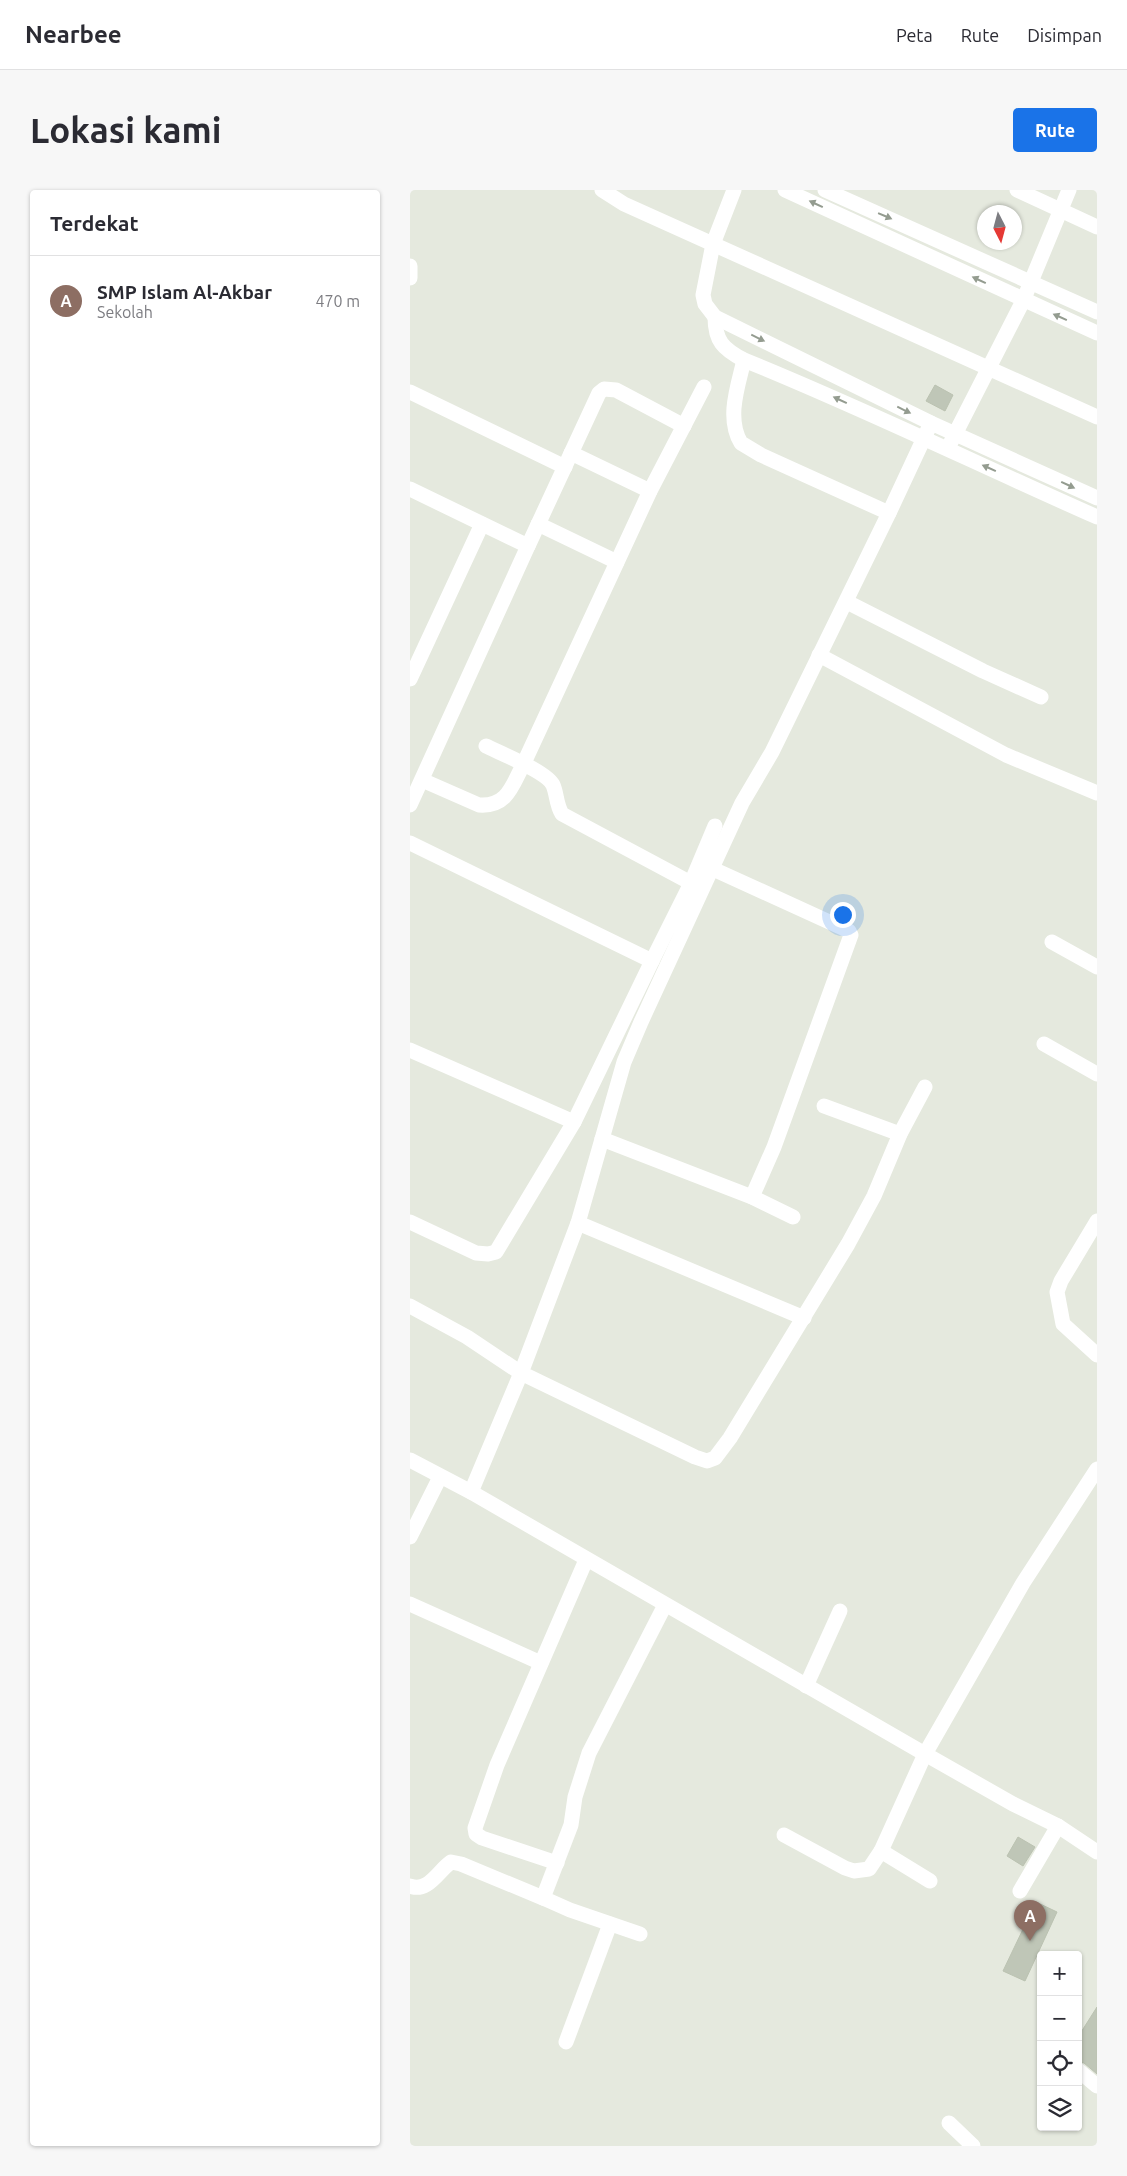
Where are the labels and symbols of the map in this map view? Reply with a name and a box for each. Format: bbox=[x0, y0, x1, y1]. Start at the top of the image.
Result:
one-way arrow bbox=[809, 200, 823, 208]
north arrow bbox=[977, 205, 1022, 250]
one-way arrow bbox=[878, 213, 892, 221]
one-way arrow bbox=[972, 275, 986, 283]
one-way arrow bbox=[1053, 312, 1067, 320]
one-way arrow bbox=[751, 334, 765, 342]
one-way arrow bbox=[833, 395, 847, 403]
one-way arrow bbox=[897, 406, 911, 414]
one-way arrow bbox=[982, 464, 996, 472]
one-way arrow bbox=[1061, 481, 1075, 489]
your location bbox=[830, 902, 856, 928]
pin: A bbox=[1014, 1900, 1046, 1941]

